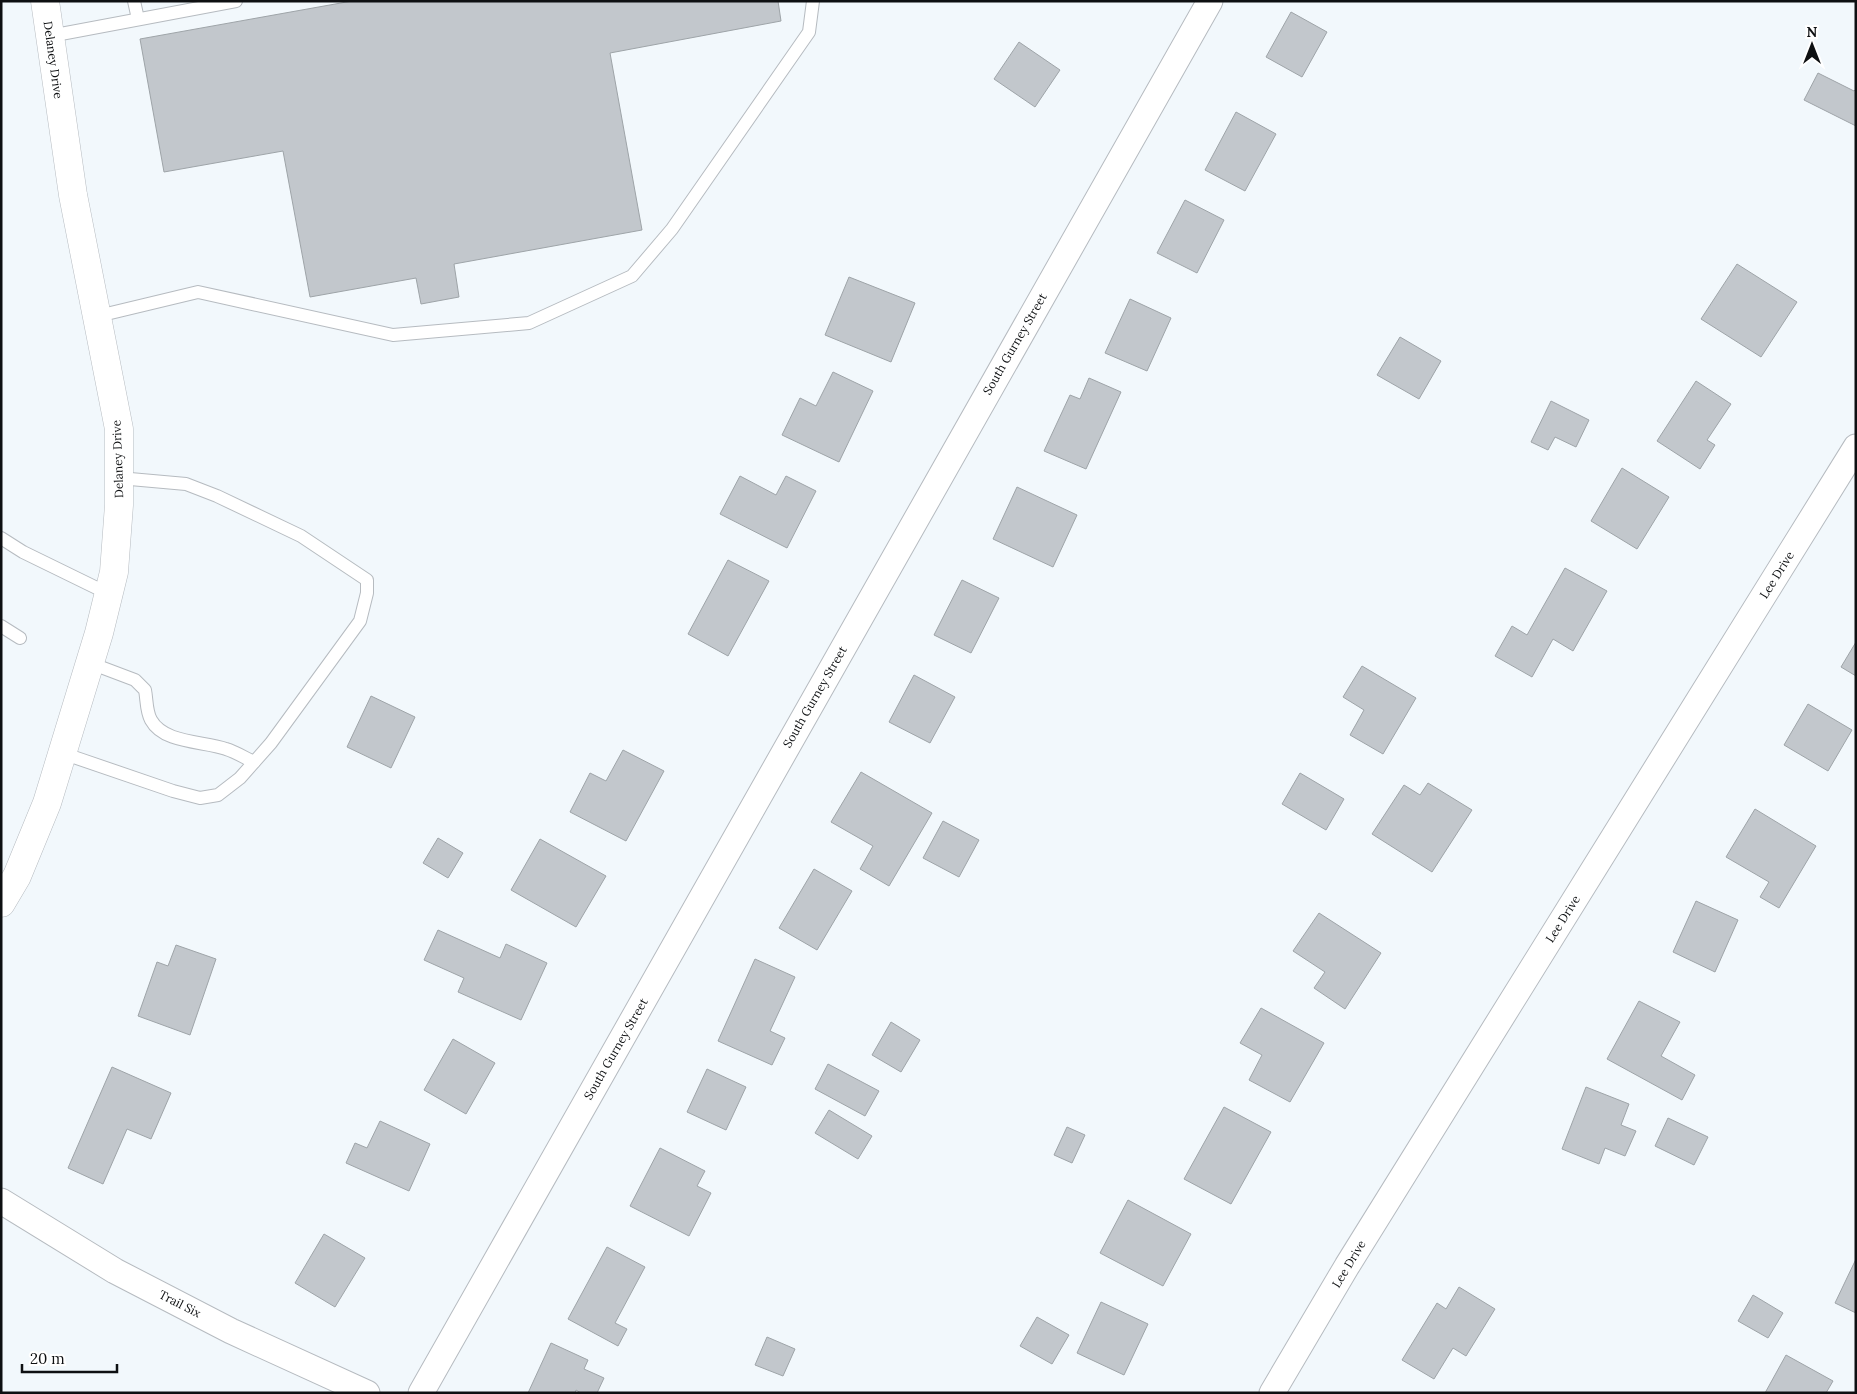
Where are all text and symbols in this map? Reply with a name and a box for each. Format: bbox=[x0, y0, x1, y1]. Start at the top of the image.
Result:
street label: Delaney Drive bbox=[41, 20, 66, 100]
north arrow bbox=[1787, 20, 1837, 70]
text: N bbox=[1807, 23, 1818, 41]
street label: South Gurney Street bbox=[979, 290, 1050, 397]
street label: Delaney Drive bbox=[109, 419, 126, 498]
street label: Lee Drive bbox=[1756, 548, 1797, 601]
street label: South Gurney Street bbox=[779, 643, 850, 750]
street label: Lee Drive bbox=[1542, 892, 1583, 945]
street label: South Gurney Street bbox=[580, 995, 651, 1102]
street label: Lee Drive bbox=[1328, 1237, 1369, 1290]
street label: Trail Six bbox=[157, 1287, 204, 1321]
scale bar bbox=[22, 1342, 118, 1374]
text: 20 m bbox=[30, 1349, 65, 1368]

